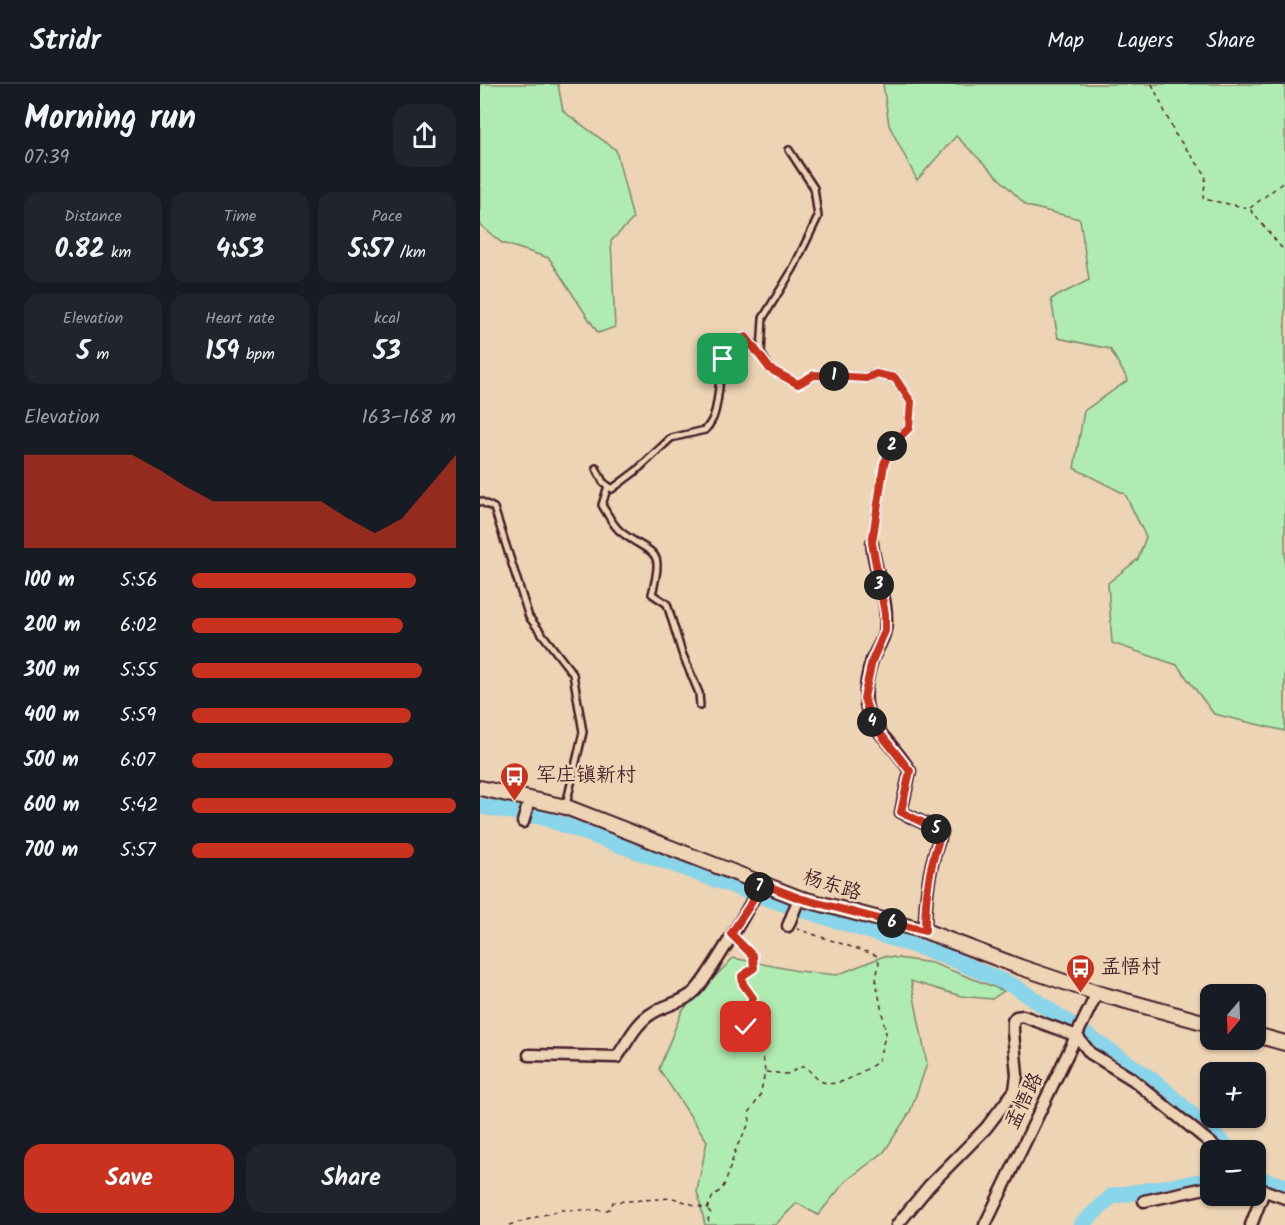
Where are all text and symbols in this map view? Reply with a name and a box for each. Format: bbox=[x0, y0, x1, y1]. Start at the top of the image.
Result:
text: Stridr bbox=[30, 19, 101, 64]
text: Map bbox=[1047, 25, 1084, 58]
text: Layers bbox=[1117, 25, 1173, 58]
text: Share bbox=[1206, 25, 1255, 58]
text: Morning run bbox=[24, 93, 196, 146]
button: share bbox=[393, 104, 456, 167]
text: 07:39 bbox=[24, 142, 69, 174]
text: Distance bbox=[64, 204, 122, 229]
text: Time bbox=[224, 204, 256, 229]
text: Pace bbox=[372, 204, 402, 229]
text: 0.82 bbox=[55, 229, 105, 271]
text: 4:53 bbox=[216, 229, 264, 271]
text: 5:57 bbox=[348, 229, 393, 271]
text: km bbox=[105, 240, 131, 265]
text: /km bbox=[393, 240, 426, 265]
text: Elevation bbox=[63, 306, 123, 331]
text: Heart rate bbox=[205, 306, 275, 331]
text: kcal bbox=[374, 306, 400, 331]
text: 5 bbox=[77, 331, 90, 373]
text: 159 bbox=[205, 331, 239, 373]
text: 53 bbox=[373, 331, 401, 373]
pin bbox=[697, 333, 748, 384]
text: m bbox=[90, 342, 109, 367]
text: bpm bbox=[239, 342, 275, 367]
icon: arrive bbox=[706, 342, 739, 375]
pin: 1 bbox=[819, 361, 849, 391]
text: 1 bbox=[832, 363, 836, 388]
text: Elevation bbox=[24, 402, 100, 434]
text: 163–168 m bbox=[362, 402, 456, 434]
pin: 2 bbox=[877, 431, 907, 461]
text: 2 bbox=[887, 433, 897, 458]
text: 100 m bbox=[24, 565, 75, 597]
text: 5:56 bbox=[120, 565, 158, 597]
pin: 3 bbox=[864, 570, 894, 600]
text: 3 bbox=[875, 572, 883, 597]
text: 200 m bbox=[24, 610, 80, 642]
text: 6:02 bbox=[120, 610, 158, 642]
text: 300 m bbox=[24, 655, 80, 687]
text: 5:55 bbox=[120, 655, 157, 687]
text: 400 m bbox=[24, 700, 80, 732]
text: 5:59 bbox=[120, 700, 156, 732]
pin: 4 bbox=[857, 707, 887, 737]
text: 4 bbox=[868, 709, 876, 734]
text: 500 m bbox=[24, 745, 79, 777]
text: 6:07 bbox=[120, 745, 155, 777]
bus stop icon: 军庄镇新村 bbox=[499, 760, 531, 802]
place label: 军庄镇新村 bbox=[536, 760, 636, 792]
text: 600 m bbox=[24, 790, 79, 822]
text: 5:42 bbox=[120, 790, 158, 822]
pin: 5 bbox=[921, 814, 951, 844]
text: 5 bbox=[932, 816, 940, 841]
text: 700 m bbox=[24, 835, 78, 867]
text: 5:57 bbox=[120, 835, 156, 867]
street label: 杨东路 bbox=[799, 862, 866, 910]
pin: 7 bbox=[744, 872, 774, 902]
text: 7 bbox=[755, 874, 763, 899]
pin: 6 bbox=[877, 908, 907, 938]
text: 6 bbox=[888, 910, 896, 935]
bus stop icon: 孟悟村 bbox=[1064, 952, 1096, 994]
place label: 孟悟村 bbox=[1101, 952, 1161, 984]
north arrow bbox=[1200, 984, 1266, 1050]
map controls bbox=[1200, 984, 1266, 1206]
pin bbox=[720, 1001, 771, 1052]
icon: check bbox=[729, 1010, 762, 1043]
button: + bbox=[1200, 1062, 1266, 1128]
street label: 孟悟路 bbox=[997, 1066, 1053, 1135]
button: − bbox=[1200, 1140, 1266, 1206]
button: Save bbox=[24, 1144, 234, 1213]
button: Share bbox=[246, 1144, 456, 1213]

